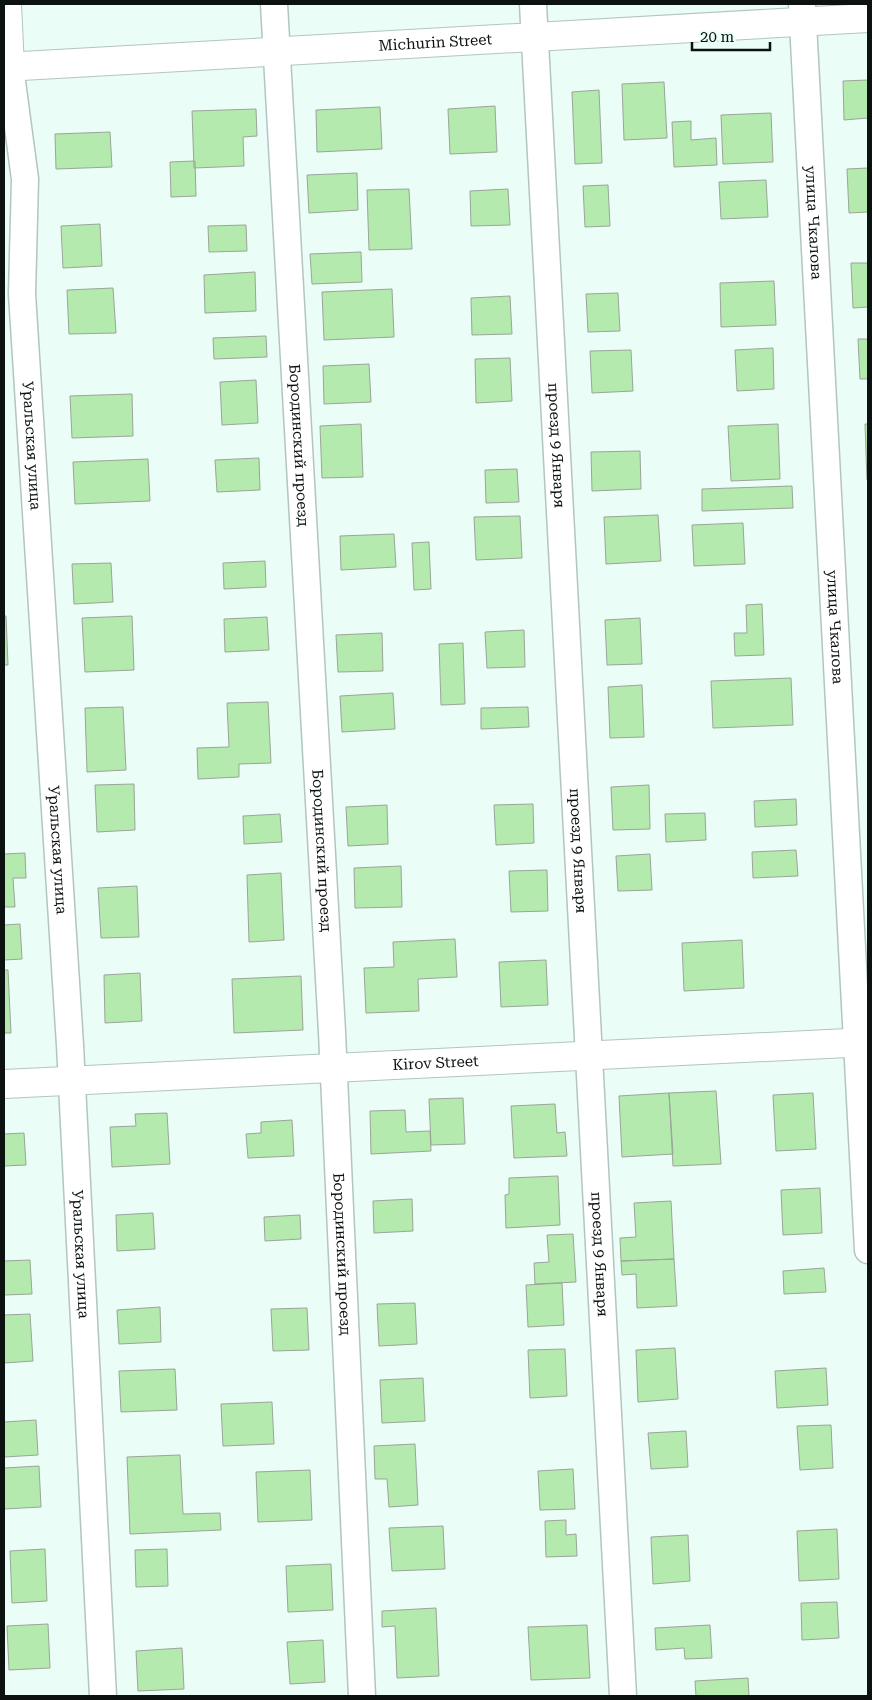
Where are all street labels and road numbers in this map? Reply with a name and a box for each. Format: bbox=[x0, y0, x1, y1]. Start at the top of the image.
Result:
street label: Michurin Street bbox=[378, 30, 493, 55]
street label: улица Чкалова bbox=[802, 165, 826, 280]
street label: Бородинский проезд bbox=[285, 363, 313, 528]
street label: Уральская улица bbox=[19, 381, 45, 511]
street label: проезд 9 Января bbox=[544, 382, 569, 508]
street label: улица Чкалова bbox=[823, 570, 847, 685]
street label: Бородинский проезд bbox=[308, 769, 335, 933]
street label: Уральская улица bbox=[44, 785, 71, 915]
street label: проезд 9 Января bbox=[566, 788, 590, 914]
street label: Kirov Street bbox=[392, 1052, 479, 1074]
street label: Бородинский проезд bbox=[329, 1172, 355, 1337]
street label: Уральская улица bbox=[68, 1189, 93, 1319]
street label: проезд 9 Января bbox=[587, 1191, 612, 1317]

